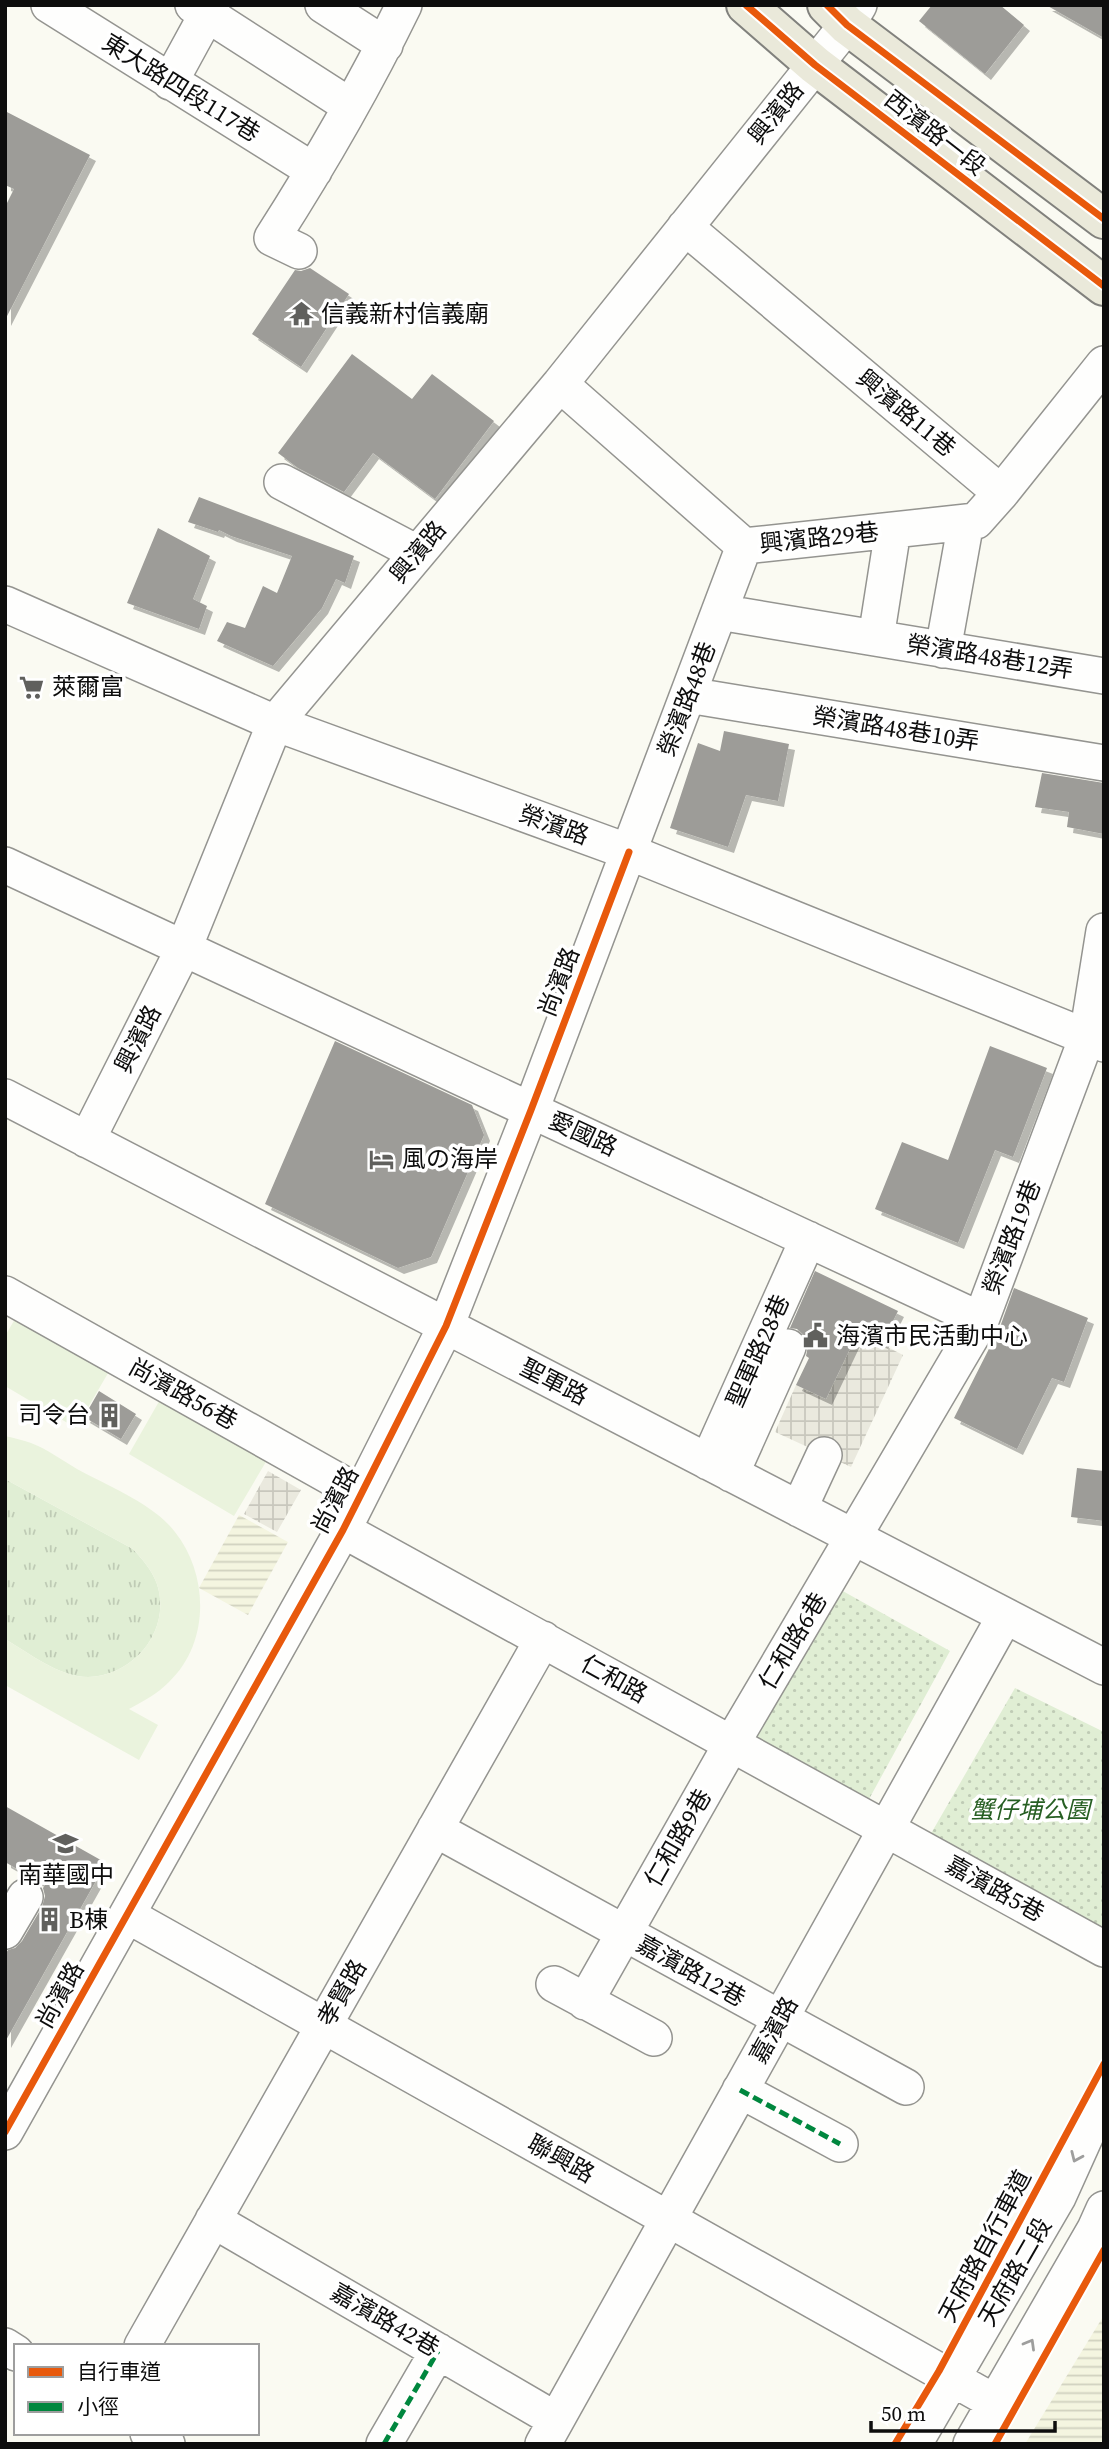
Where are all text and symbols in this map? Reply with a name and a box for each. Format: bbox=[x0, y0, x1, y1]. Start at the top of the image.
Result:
street label: 東大路四段117巷 bbox=[96, 26, 266, 149]
street label: 興濱路 bbox=[740, 74, 811, 151]
street label: 西濱路一段 bbox=[878, 83, 993, 183]
place label: 信義新村信義廟 bbox=[321, 297, 489, 330]
temple icon: 信義新村信義廟 bbox=[287, 300, 315, 328]
street label: 興濱路11巷 bbox=[850, 361, 963, 464]
street label: 興濱路 bbox=[382, 513, 453, 590]
street label: 興濱路29巷 bbox=[758, 515, 880, 560]
street label: 榮濱路48巷12弄 bbox=[905, 627, 1076, 686]
street label: 榮濱路48巷 bbox=[650, 637, 723, 761]
place label: 萊爾富 bbox=[52, 670, 124, 703]
supermarket icon: 萊爾富 bbox=[18, 673, 46, 701]
street label: 榮濱路48巷10弄 bbox=[811, 699, 982, 758]
street label: 榮濱路 bbox=[515, 797, 594, 852]
street label: 尚濱路 bbox=[530, 942, 587, 1021]
street label: 興濱路 bbox=[107, 999, 169, 1078]
street label: 愛國路 bbox=[544, 1103, 623, 1164]
place label: 風の海岸 bbox=[402, 1142, 498, 1175]
hotel icon: 風の海岸 bbox=[368, 1145, 396, 1173]
street label: 榮濱路19巷 bbox=[975, 1175, 1048, 1299]
street label: 聖軍路28巷 bbox=[718, 1289, 797, 1412]
place label: 海濱市民活動中心 bbox=[836, 1319, 1028, 1352]
public building icon: 海濱市民活動中心 bbox=[802, 1322, 830, 1350]
street label: 尚濱路56巷 bbox=[123, 1350, 244, 1437]
street label: 聖軍路 bbox=[515, 1351, 594, 1413]
place label: 司令台 bbox=[18, 1398, 90, 1431]
building icon: 司令台 bbox=[96, 1401, 124, 1429]
street label: 尚濱路 bbox=[303, 1460, 366, 1539]
street label: 仁和路6巷 bbox=[751, 1586, 835, 1696]
street label: 仁和路 bbox=[575, 1647, 654, 1710]
street label: 仁和路9巷 bbox=[636, 1783, 719, 1893]
park label: 蟹仔埔公園 bbox=[970, 1793, 1093, 1826]
school or university icon: 南華國中 bbox=[52, 1830, 80, 1858]
street label: 嘉濱路5巷 bbox=[940, 1848, 1050, 1929]
place label: 南華國中 bbox=[18, 1858, 114, 1891]
place label: B棟 bbox=[69, 1903, 108, 1936]
building icon: B棟 bbox=[35, 1906, 63, 1934]
street label: 嘉濱路12巷 bbox=[631, 1927, 752, 2014]
street label: 孝賢路 bbox=[309, 1953, 374, 2032]
street label: 尚濱路 bbox=[28, 1955, 91, 2034]
street label: 嘉濱路 bbox=[742, 1990, 805, 2069]
street label: 聯興路 bbox=[522, 2127, 601, 2190]
one-way arrow bbox=[1070, 2150, 1084, 2162]
street label: 天府路自行車道 bbox=[931, 2164, 1039, 2328]
street label: 天府路二段 bbox=[970, 2212, 1059, 2332]
street label: 嘉濱路42巷 bbox=[325, 2275, 445, 2364]
one-way arrow bbox=[1022, 2338, 1035, 2351]
legend bbox=[14, 2344, 259, 2435]
text: 自行車道 bbox=[77, 2357, 161, 2386]
scale bar bbox=[871, 2390, 1055, 2434]
text: 小徑 bbox=[77, 2392, 119, 2421]
text: 50 m bbox=[881, 2399, 926, 2428]

